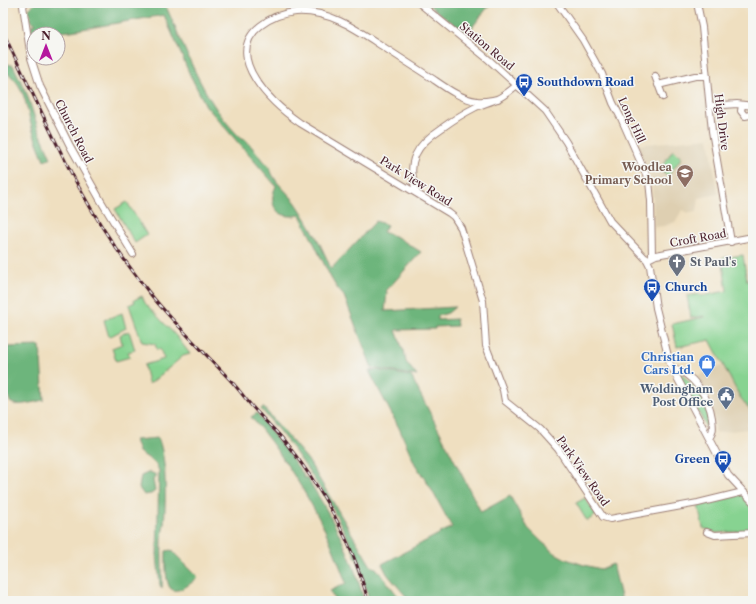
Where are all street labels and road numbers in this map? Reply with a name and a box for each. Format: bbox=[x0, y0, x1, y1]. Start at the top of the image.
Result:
street label: Station Road bbox=[457, 19, 517, 73]
street label: High Drive bbox=[712, 93, 732, 151]
street label: Long Hill bbox=[615, 95, 649, 146]
street label: Church Road bbox=[52, 97, 96, 165]
street label: Park View Road bbox=[377, 153, 455, 209]
street label: Croft Road bbox=[669, 226, 728, 250]
street label: Park View Road bbox=[554, 433, 613, 509]

